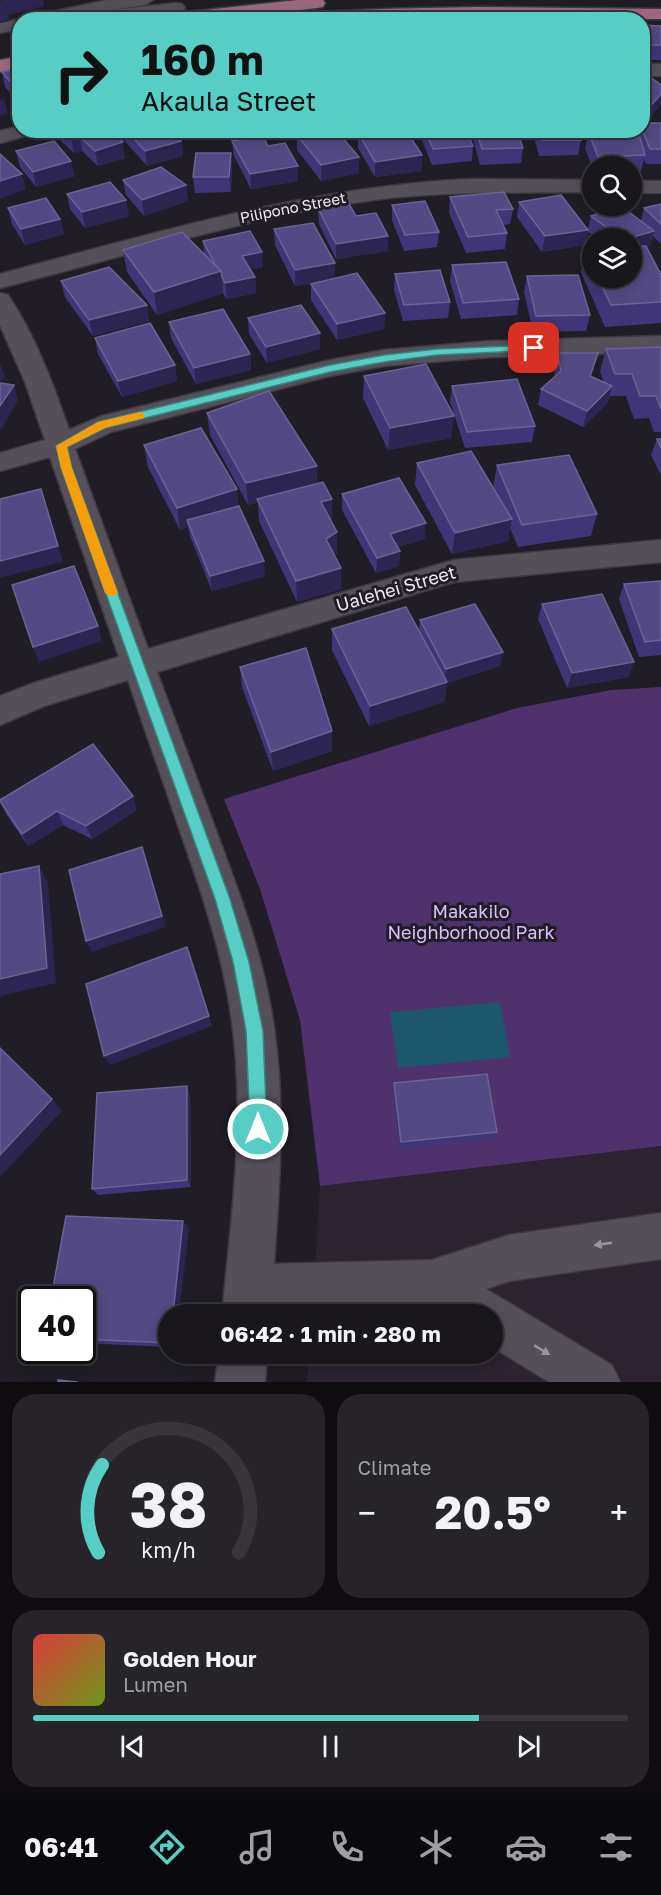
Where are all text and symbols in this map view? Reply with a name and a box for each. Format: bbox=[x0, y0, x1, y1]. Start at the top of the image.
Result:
text: 160 m bbox=[141, 34, 264, 84]
icon: right bbox=[42, 36, 120, 114]
text: Akaula Street bbox=[141, 85, 316, 117]
map controls bbox=[582, 156, 642, 288]
button: search bbox=[582, 156, 642, 216]
street label: Pilipono Street bbox=[238, 188, 347, 226]
button: layers bbox=[582, 228, 642, 288]
pin bbox=[508, 322, 559, 373]
icon: arrive bbox=[517, 331, 550, 364]
street label: Ualehei Street bbox=[333, 560, 458, 616]
park label: Makakilo Neighborhood Park bbox=[387, 900, 555, 943]
position arrow bbox=[226, 1097, 290, 1161]
one-way arrow bbox=[594, 1240, 613, 1249]
speed limit sign: 40 bbox=[18, 1286, 96, 1364]
text: 06:42 · 1 min · 280 m bbox=[220, 1320, 441, 1347]
one-way arrow bbox=[534, 1345, 551, 1355]
text: Climate bbox=[358, 1455, 431, 1479]
text: 38 bbox=[129, 1466, 207, 1541]
text: 20.5° bbox=[435, 1485, 551, 1539]
text: − bbox=[358, 1493, 376, 1532]
text: + bbox=[610, 1493, 628, 1532]
text: km/h bbox=[141, 1537, 196, 1563]
text: Golden Hour bbox=[123, 1645, 257, 1672]
text: Lumen bbox=[123, 1672, 188, 1696]
icon: previous bbox=[116, 1730, 149, 1763]
icon: pause bbox=[314, 1730, 347, 1763]
icon: next bbox=[512, 1730, 545, 1763]
icon: directions bbox=[146, 1826, 188, 1868]
icon: music bbox=[236, 1826, 278, 1868]
icon: phone bbox=[326, 1826, 368, 1868]
icon: climate bbox=[415, 1826, 457, 1868]
icon: car bbox=[505, 1826, 547, 1868]
icon: filters bbox=[595, 1826, 637, 1868]
text: 06:41 bbox=[24, 1831, 98, 1863]

